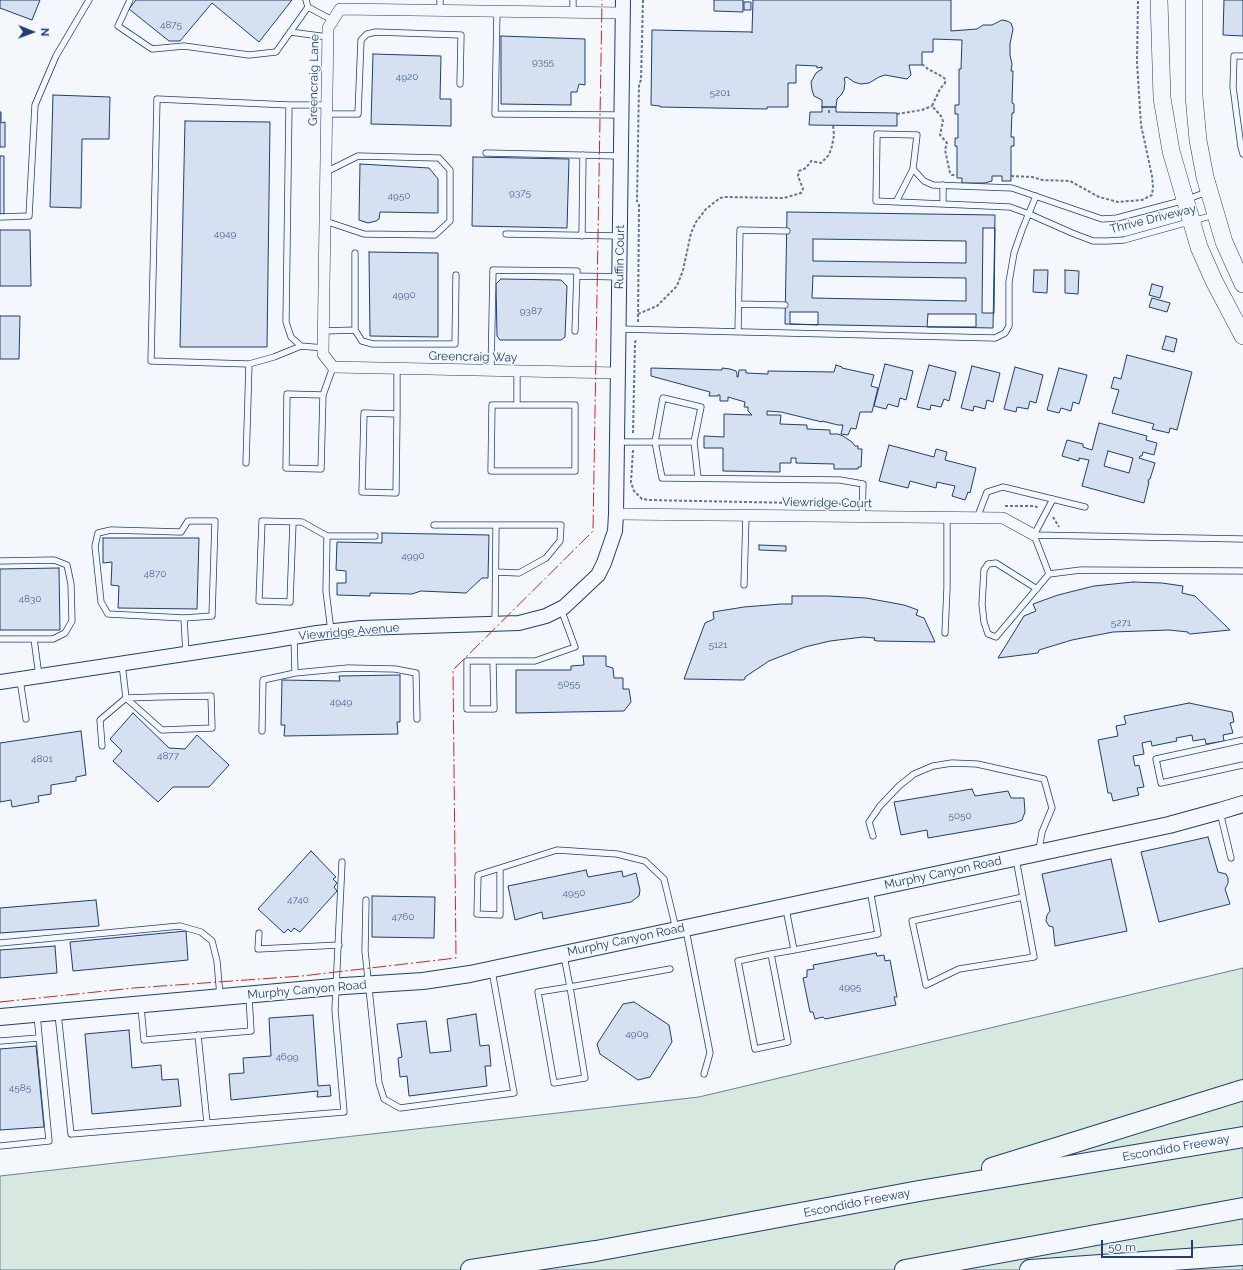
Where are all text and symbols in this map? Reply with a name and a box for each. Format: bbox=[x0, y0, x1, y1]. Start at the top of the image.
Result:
north arrow bbox=[12, 12, 52, 52]
house number: 4875 bbox=[160, 19, 182, 31]
text: N bbox=[38, 28, 51, 37]
street label: Greencraig Lane bbox=[306, 34, 322, 126]
house number: 9355 bbox=[532, 56, 554, 68]
house number: 4920 bbox=[396, 71, 418, 83]
house number: 5201 bbox=[709, 87, 731, 99]
house number: 9375 bbox=[509, 187, 531, 199]
house number: 4950 bbox=[388, 190, 410, 202]
street label: Thrive Driveway bbox=[1108, 201, 1198, 237]
street label: Ruffin Court bbox=[612, 225, 628, 289]
house number: 4949 bbox=[214, 228, 236, 240]
house number: 4990 bbox=[392, 289, 416, 301]
house number: 9387 bbox=[520, 305, 542, 317]
street label: Greencraig Way bbox=[428, 349, 518, 365]
street label: Viewridge Court bbox=[782, 495, 872, 511]
house number: 4990 bbox=[401, 550, 425, 562]
house number: 4870 bbox=[144, 568, 166, 580]
house number: 4830 bbox=[19, 593, 41, 605]
house number: 5271 bbox=[1111, 617, 1131, 629]
street label: Viewridge Avenue bbox=[298, 620, 400, 644]
house number: 5121 bbox=[708, 639, 728, 651]
house number: 5055 bbox=[558, 678, 580, 690]
house number: 4949 bbox=[330, 696, 352, 708]
house number: 4877 bbox=[157, 750, 179, 762]
house number: 4801 bbox=[31, 753, 53, 765]
house number: 5050 bbox=[948, 810, 972, 822]
street label: Murphy Canyon Road bbox=[883, 854, 1003, 892]
house number: 4950 bbox=[563, 887, 585, 899]
house number: 4740 bbox=[287, 894, 309, 906]
house number: 4760 bbox=[392, 911, 414, 923]
street label: Murphy Canyon Road bbox=[566, 921, 686, 959]
street label: Murphy Canyon Road bbox=[247, 978, 367, 1002]
house number: 4995 bbox=[839, 981, 861, 993]
house number: 4909 bbox=[625, 1028, 649, 1040]
house number: 4699 bbox=[275, 1051, 299, 1063]
house number: 4585 bbox=[9, 1082, 31, 1094]
street label: Escondido Freeway bbox=[1121, 1131, 1231, 1165]
street label: Escondido Freeway bbox=[802, 1186, 912, 1220]
scale bar bbox=[1103, 1232, 1195, 1258]
text: 50 m bbox=[1108, 1240, 1136, 1254]

